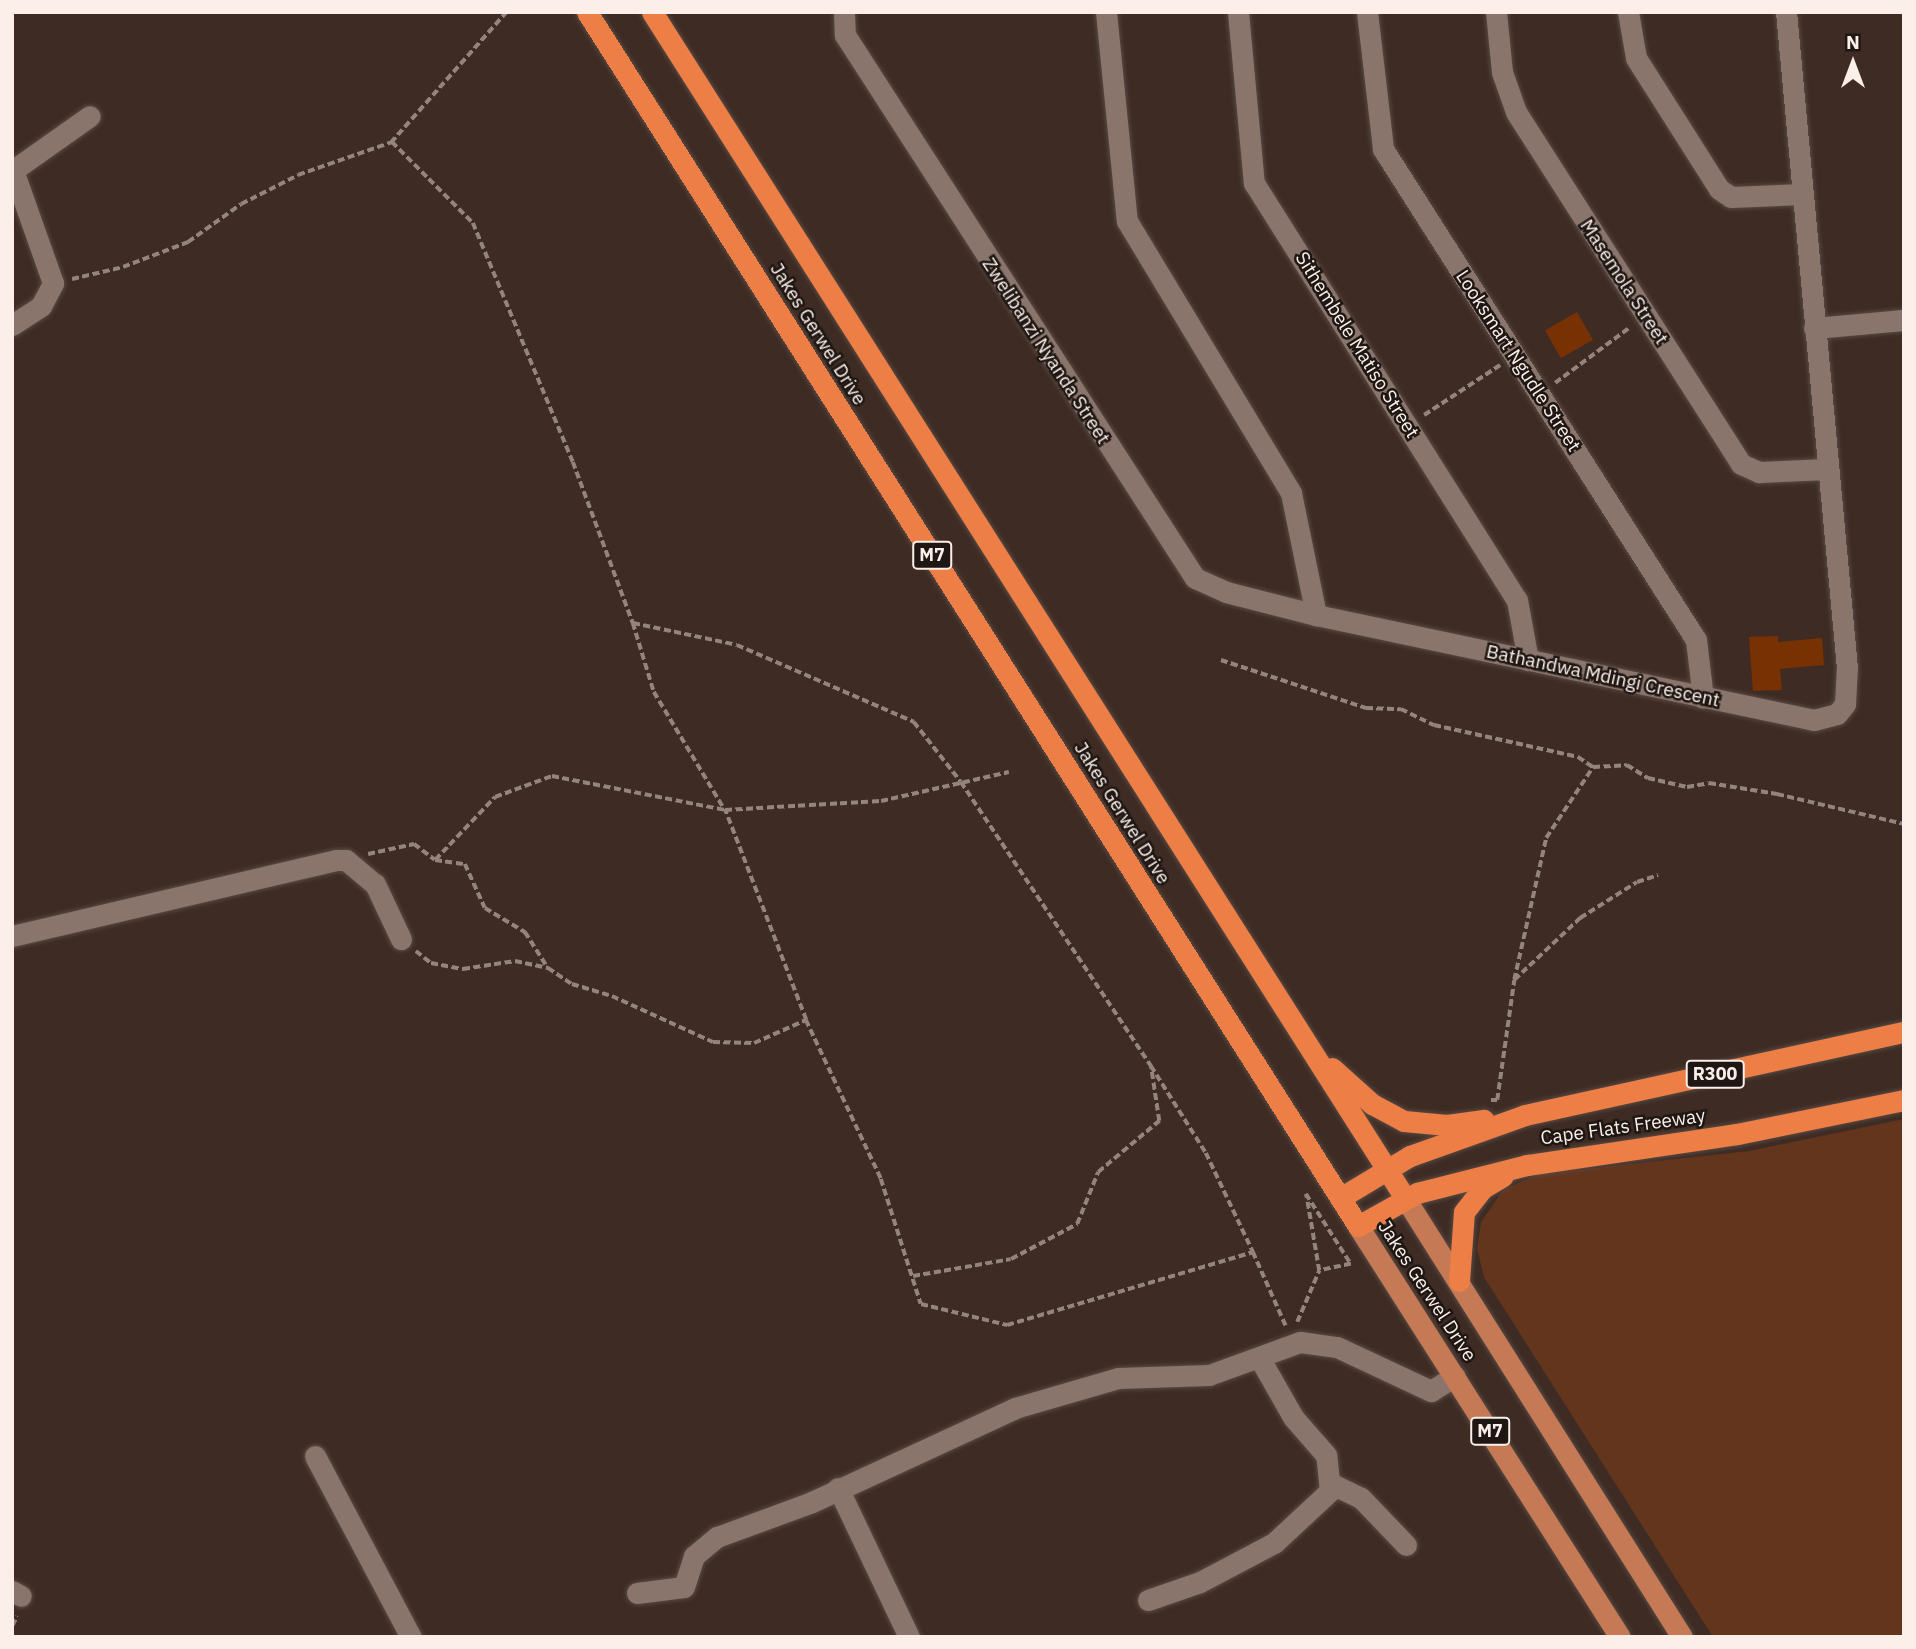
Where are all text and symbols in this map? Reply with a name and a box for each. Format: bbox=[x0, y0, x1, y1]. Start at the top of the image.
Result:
north arrow bbox=[1818, 28, 1888, 98]
text: N bbox=[1846, 30, 1860, 54]
street label: Masemola Street bbox=[1575, 215, 1673, 349]
street label: Sithembele Matiso Street bbox=[1290, 248, 1424, 442]
street label: Zwelibanzi Nyanda Street bbox=[977, 254, 1115, 448]
street label: Jakes Gerwel Drive bbox=[765, 259, 871, 409]
street label: Looksmart Ngudle Street bbox=[1451, 266, 1585, 456]
road number: M7 bbox=[911, 540, 953, 570]
street label: Bathandwa Mdingi Crescent bbox=[1484, 640, 1722, 712]
street label: Jakes Gerwel Drive bbox=[1069, 738, 1175, 888]
road number: R300 bbox=[1685, 1059, 1745, 1088]
street label: Cape Flats Freeway bbox=[1539, 1104, 1707, 1150]
street label: Jakes Gerwel Drive bbox=[1373, 1216, 1481, 1366]
road number: M7 bbox=[1469, 1416, 1511, 1446]

